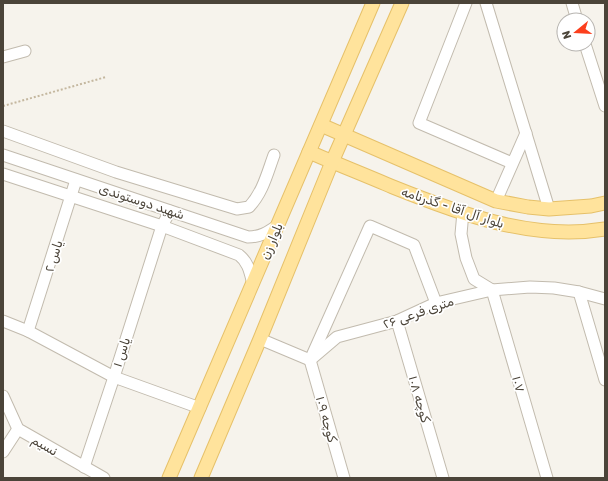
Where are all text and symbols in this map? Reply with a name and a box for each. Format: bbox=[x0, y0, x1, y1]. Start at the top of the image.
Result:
north arrow bbox=[556, 12, 596, 52]
text: N bbox=[560, 29, 574, 41]
street label: شهید دوستوندی bbox=[97, 181, 187, 223]
street label: بلوار آل آقا - گذرنامه bbox=[399, 184, 506, 232]
street label: بلوار زن bbox=[257, 221, 287, 262]
street label: یاس ۲ bbox=[41, 238, 67, 274]
street label: ۲۶ متری فرعی bbox=[381, 293, 456, 333]
street label: یاس ۱ bbox=[110, 335, 134, 369]
street label: کوچه ۱۰۸ bbox=[405, 374, 433, 425]
street label: ۱۰۷ bbox=[509, 374, 528, 394]
street label: کوچه ۱۰۹ bbox=[312, 394, 340, 444]
street label: نسیم bbox=[29, 432, 60, 460]

